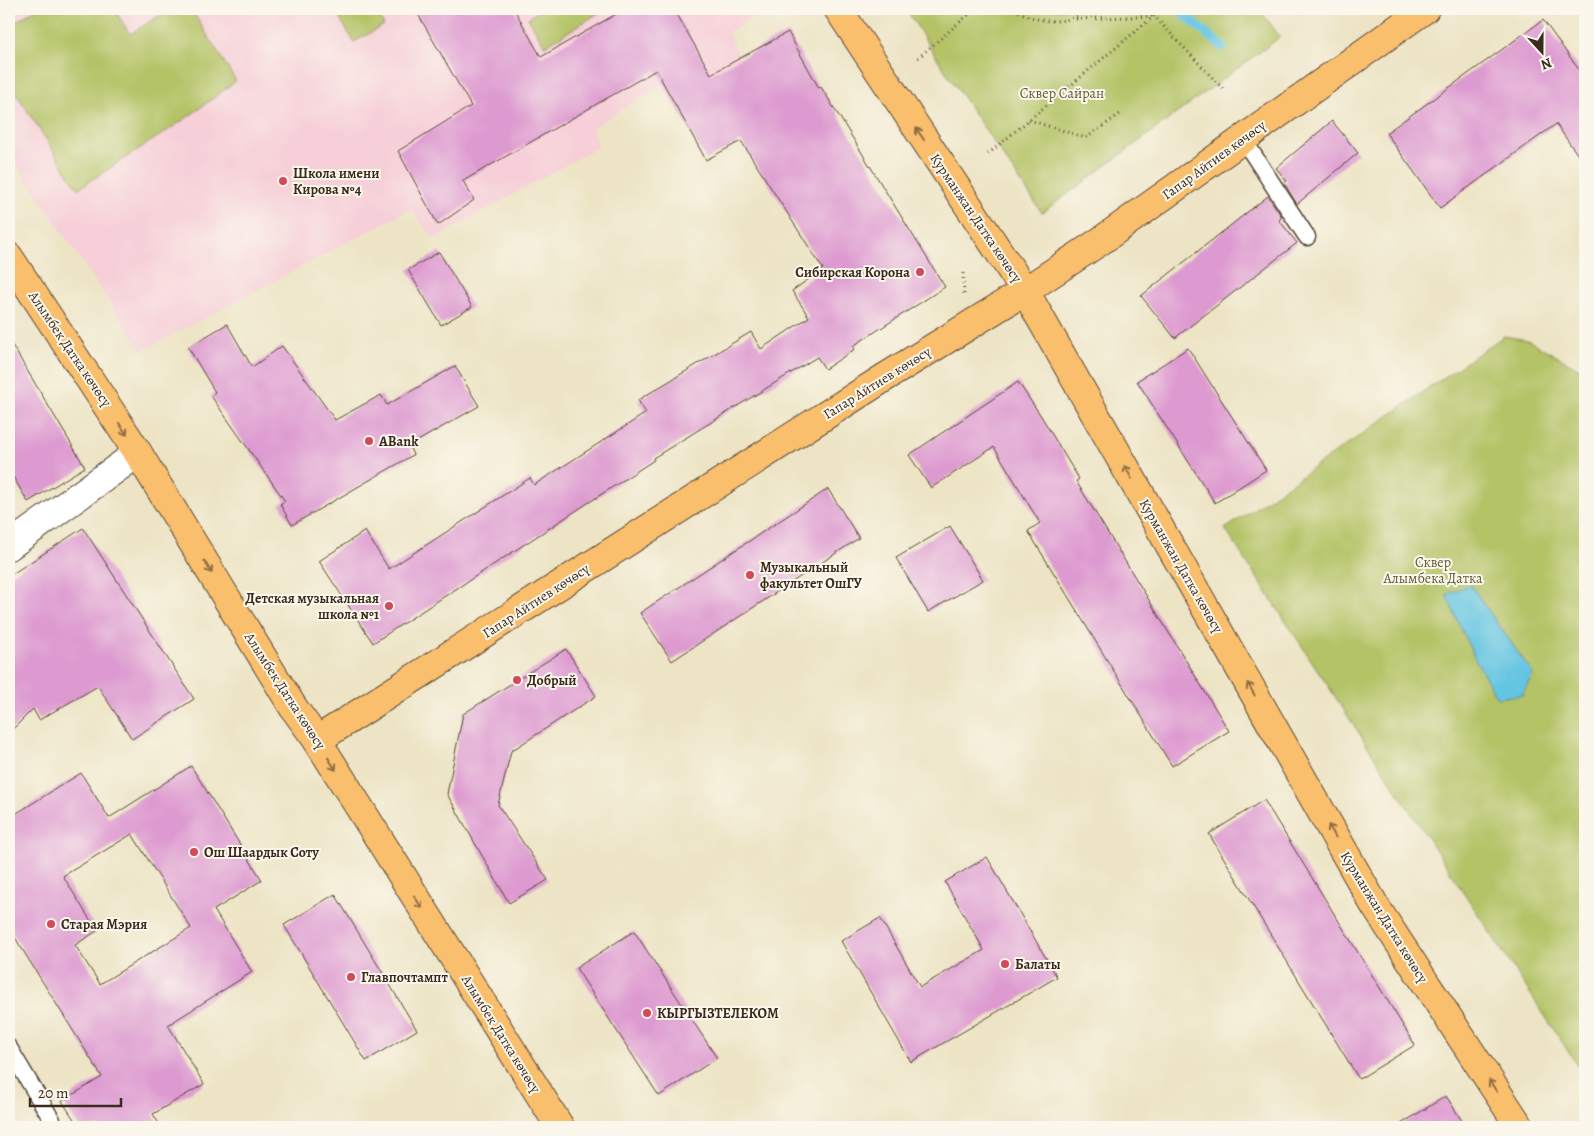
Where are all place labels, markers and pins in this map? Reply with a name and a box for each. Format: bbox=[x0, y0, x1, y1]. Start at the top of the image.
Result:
place label: Школа имени Кирова №4 bbox=[293, 164, 379, 199]
marker: Школа имени Кирова №4 bbox=[277, 175, 289, 187]
place label: Сибирская Корона bbox=[795, 263, 910, 282]
marker: Сибирская Корона bbox=[914, 266, 926, 278]
place label: ABank bbox=[378, 432, 419, 451]
marker: ABank bbox=[363, 435, 375, 447]
place label: Музыкальный факультет ОшГУ bbox=[760, 558, 863, 593]
marker: Музыкальный факультет ОшГУ bbox=[744, 569, 756, 581]
place label: Детская музыкальная школа №1 bbox=[245, 589, 379, 624]
marker: Детская музыкальная школа №1 bbox=[383, 600, 395, 612]
place label: Добрый bbox=[527, 671, 577, 690]
marker: Добрый bbox=[511, 674, 523, 686]
place label: Ош Шаардык Соту bbox=[204, 843, 319, 862]
marker: Ош Шаардык Соту bbox=[188, 846, 200, 858]
place label: Старая Мэрия bbox=[61, 915, 147, 934]
marker: Старая Мэрия bbox=[45, 918, 57, 930]
place label: Балаты bbox=[1015, 955, 1061, 974]
marker: Балаты bbox=[999, 958, 1011, 970]
place label: Главпочтампт bbox=[361, 968, 448, 987]
marker: Главпочтампт bbox=[345, 971, 357, 983]
place label: КЫРГЫЗТЕЛЕКОМ bbox=[657, 1004, 779, 1023]
marker: КЫРГЫЗТЕЛЕКОМ bbox=[641, 1007, 653, 1019]

